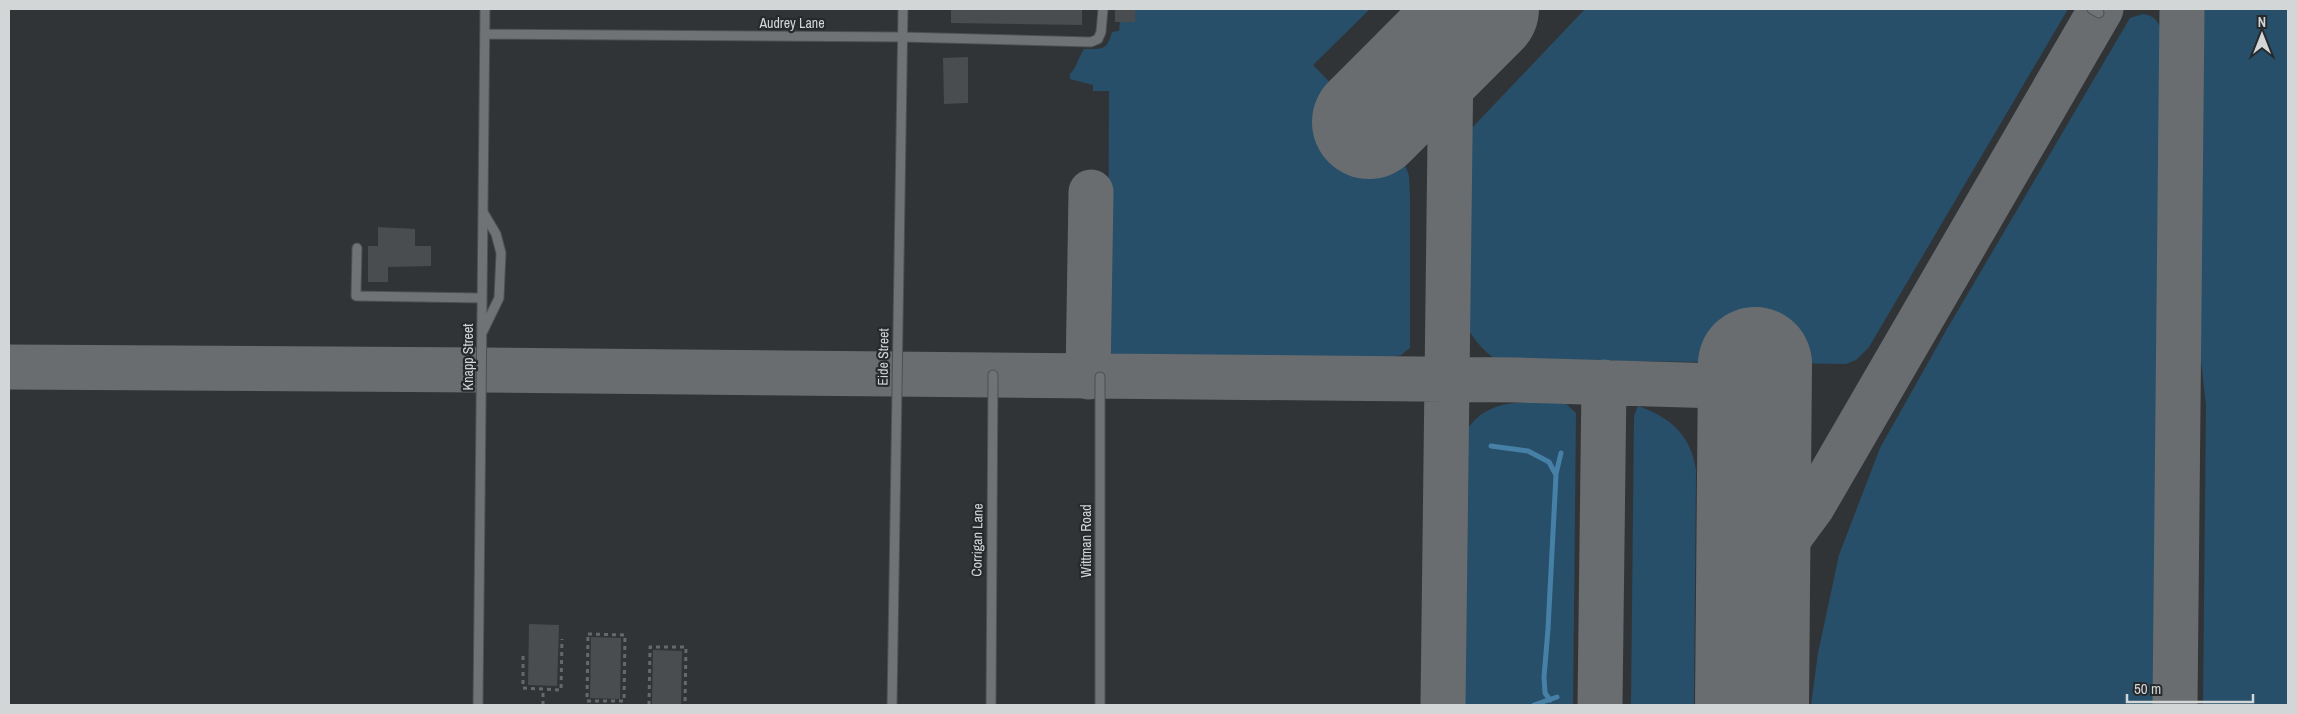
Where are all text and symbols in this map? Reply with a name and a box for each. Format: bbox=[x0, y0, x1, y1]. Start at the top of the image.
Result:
north arrow bbox=[2237, 10, 2287, 60]
text: N bbox=[2258, 13, 2266, 31]
street label: Audrey Lane bbox=[758, 14, 825, 32]
street label: Knapp Street bbox=[459, 323, 477, 391]
street label: Eide Street bbox=[874, 328, 892, 386]
street label: Corrigan Lane bbox=[967, 503, 987, 577]
street label: Wittman Road bbox=[1077, 504, 1095, 578]
scale bar bbox=[2127, 672, 2253, 704]
text: 50 m bbox=[2134, 678, 2161, 699]

